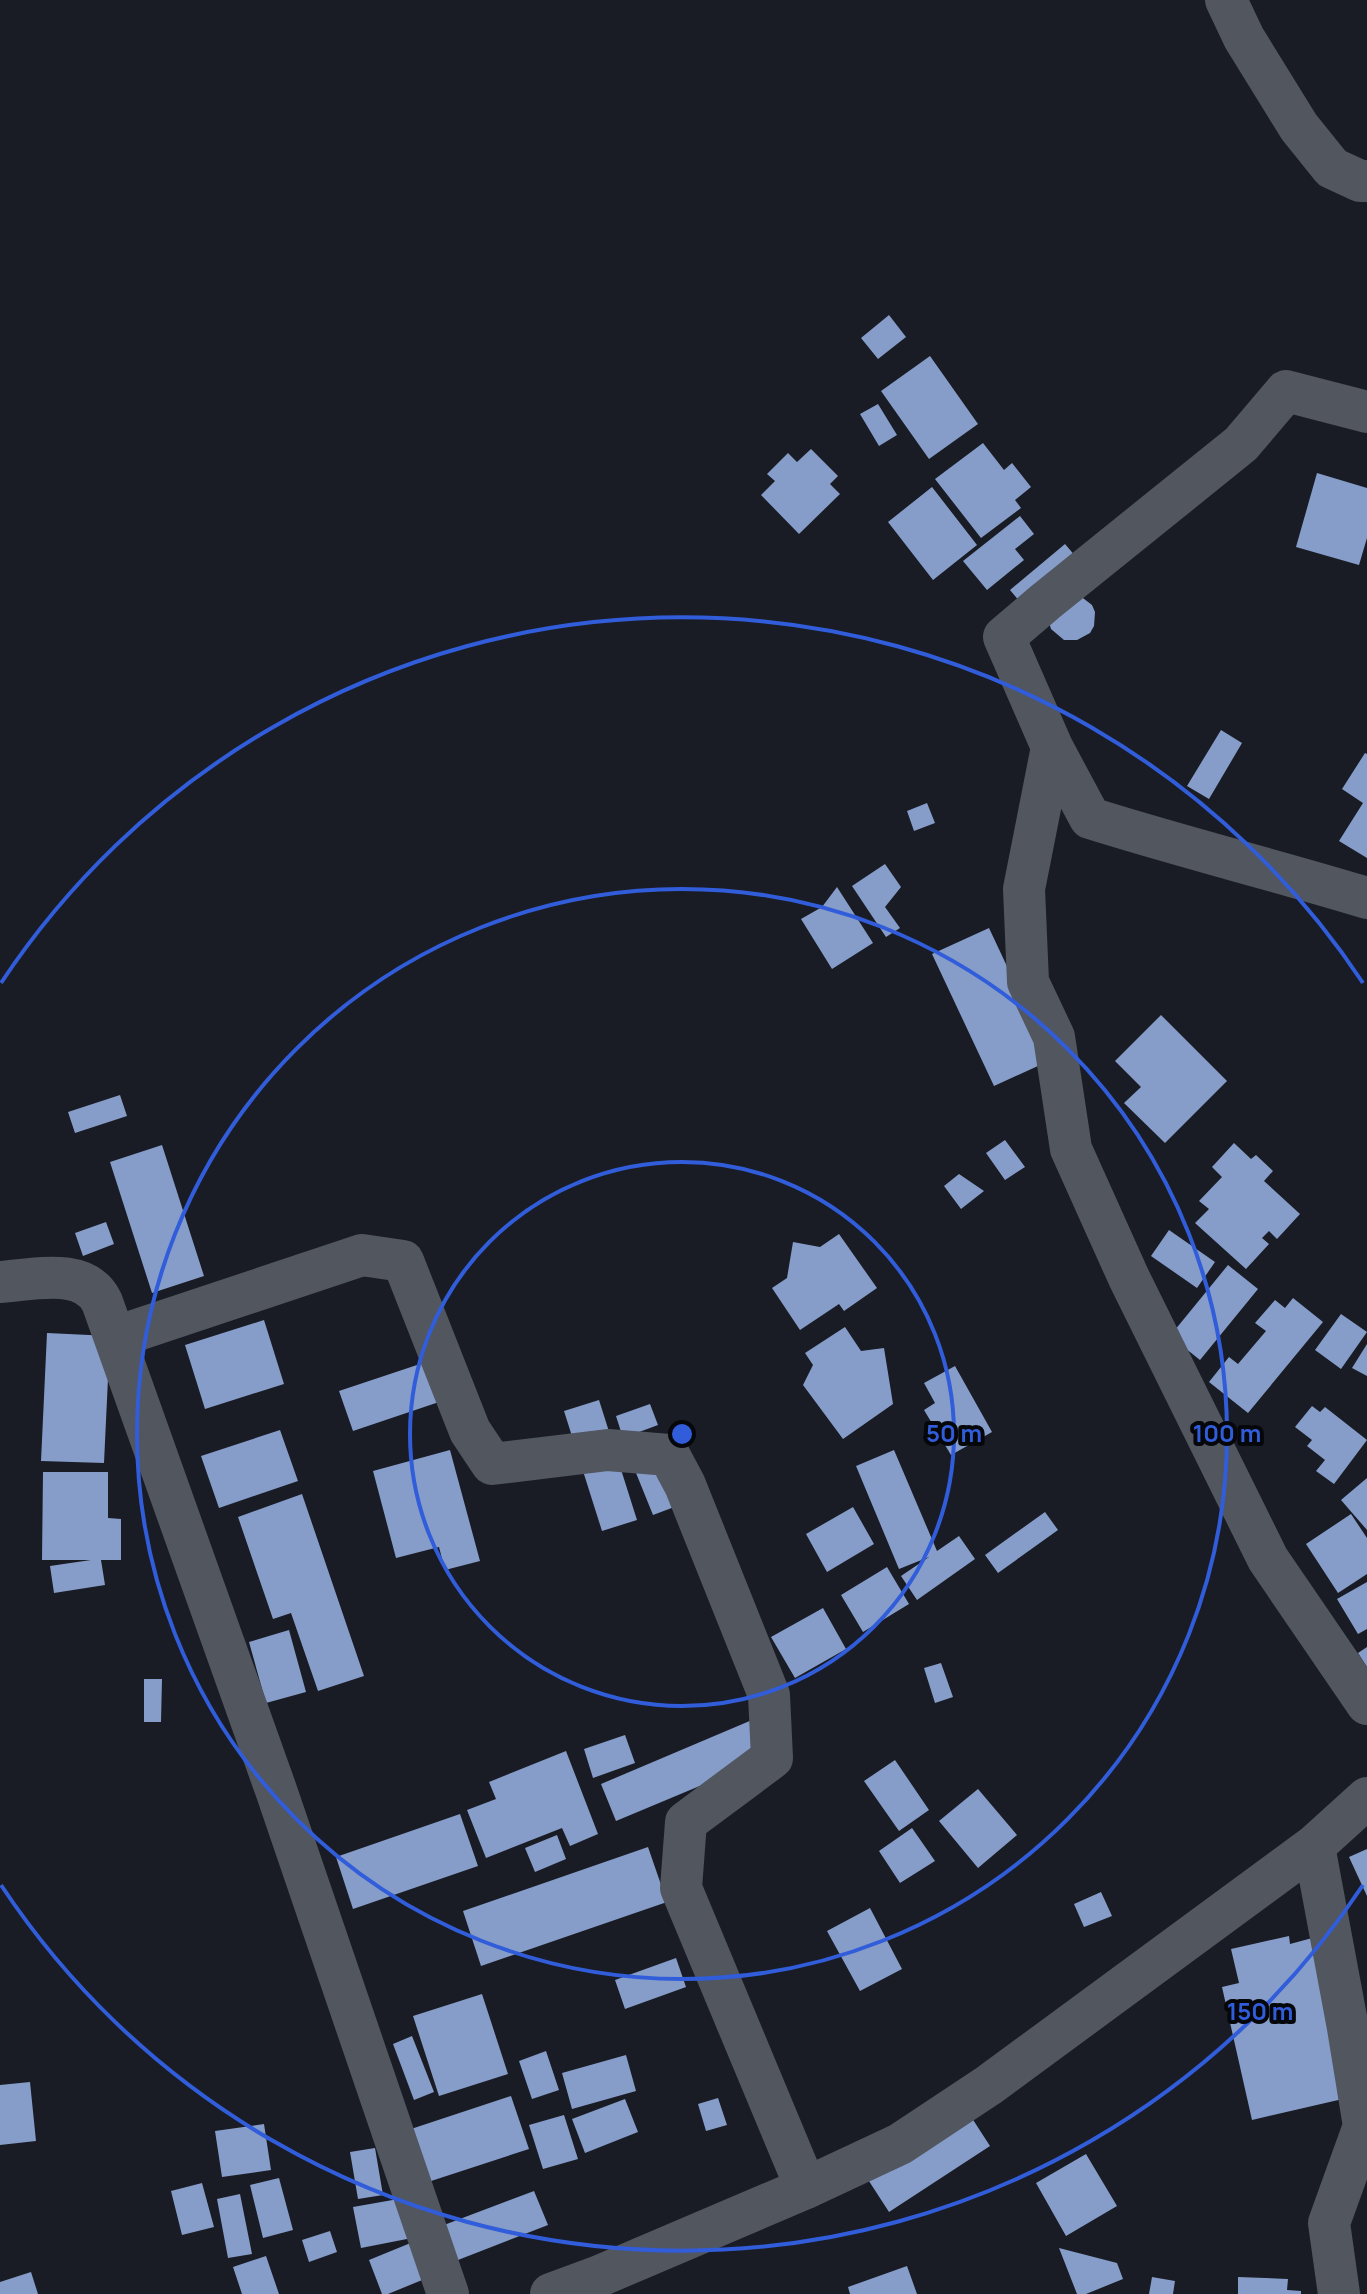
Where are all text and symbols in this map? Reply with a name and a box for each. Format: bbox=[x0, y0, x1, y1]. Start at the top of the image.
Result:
text: 50 m bbox=[926, 1416, 982, 1449]
text: 100 m bbox=[1193, 1416, 1261, 1449]
centre of rings bbox=[668, 1420, 696, 1448]
text: 150 m bbox=[1227, 1994, 1293, 2027]

